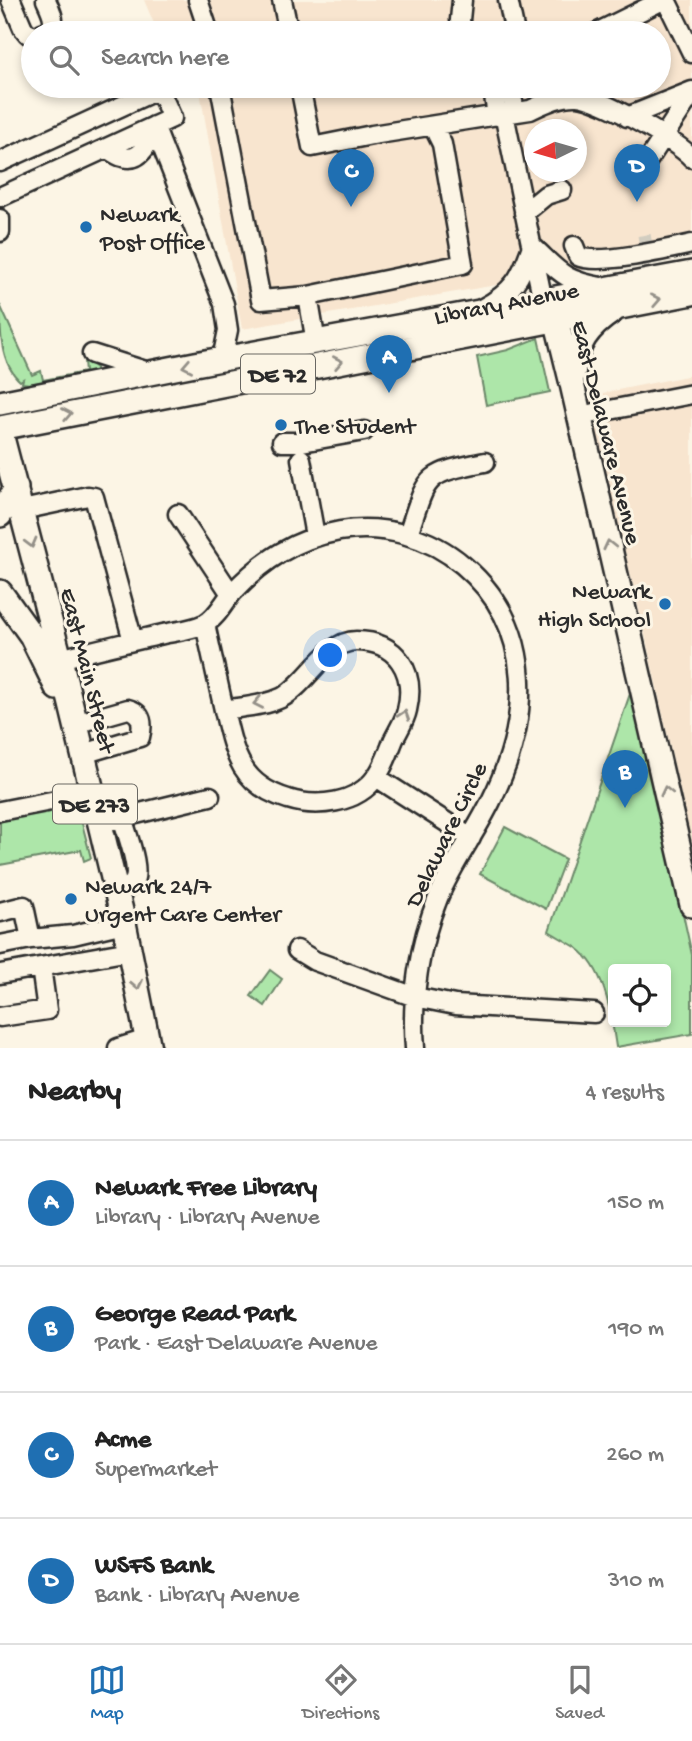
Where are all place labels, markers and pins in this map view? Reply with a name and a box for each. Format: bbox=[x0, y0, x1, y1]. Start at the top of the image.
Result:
pin: D bbox=[614, 144, 660, 202]
pin: C bbox=[328, 149, 374, 207]
place label: Newark Post Office bbox=[99, 202, 206, 259]
marker: Newark Post Office bbox=[78, 219, 94, 235]
pin: A bbox=[366, 335, 412, 393]
place label: The Student bbox=[293, 414, 417, 443]
marker: The Student bbox=[273, 417, 289, 433]
place label: Newark High School bbox=[537, 579, 653, 636]
marker: Newark High School bbox=[657, 596, 673, 612]
pin: B bbox=[602, 750, 648, 808]
place label: Newark 24/7 Urgent Care Center bbox=[85, 874, 283, 931]
marker: Newark 24/7 Urgent Care Center bbox=[63, 891, 79, 907]

